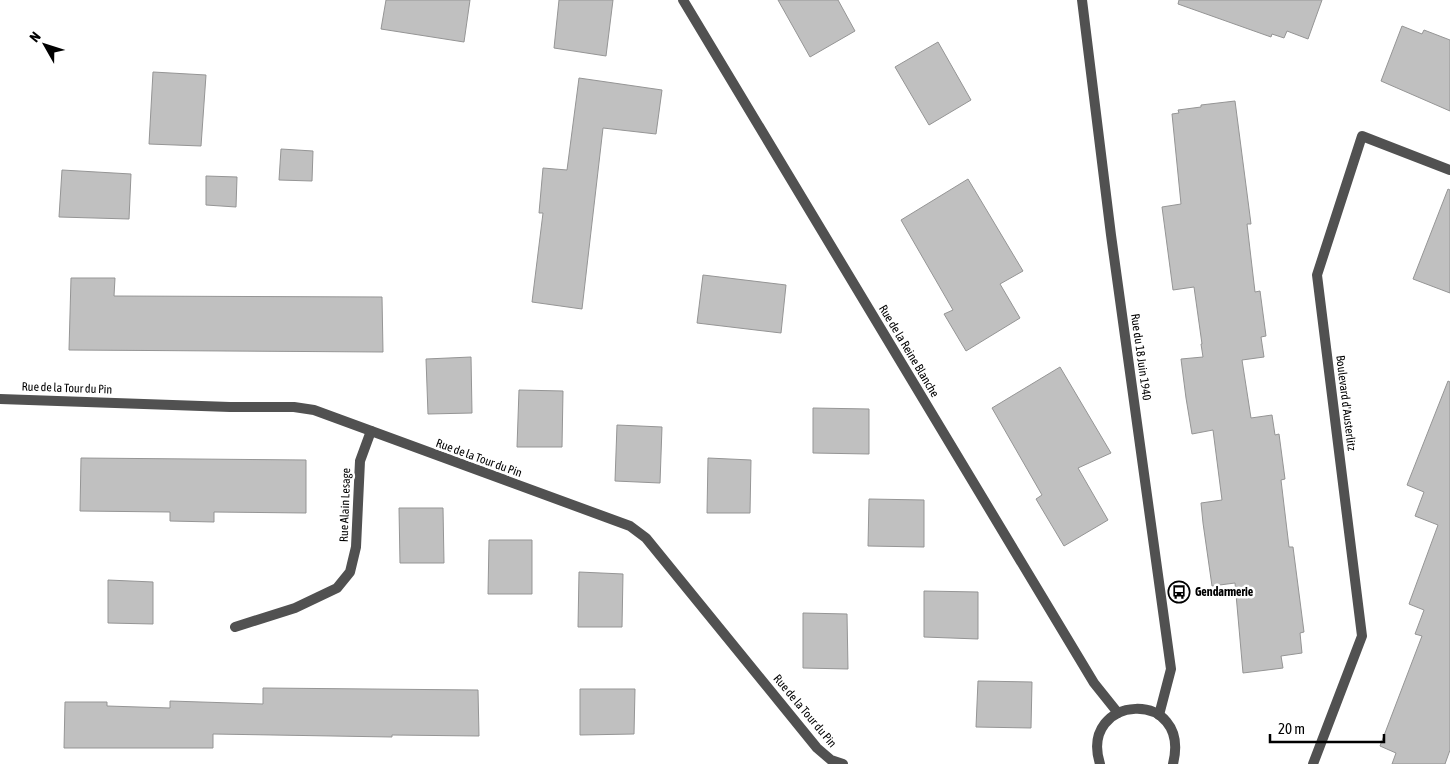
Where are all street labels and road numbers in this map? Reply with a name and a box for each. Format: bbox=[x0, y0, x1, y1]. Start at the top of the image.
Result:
street label: Rue de la Reine Blanche bbox=[876, 302, 942, 400]
street label: Rue du 18 Juin 1940 bbox=[1128, 313, 1154, 402]
street label: Boulevard d'Austerlitz bbox=[1333, 354, 1359, 452]
street label: Rue de la Tour du Pin bbox=[21, 379, 113, 397]
street label: Rue de la Tour du Pin bbox=[434, 436, 524, 480]
street label: Rue Alain Lesage bbox=[337, 468, 353, 542]
street label: Rue de la Tour du Pin bbox=[771, 672, 839, 750]

